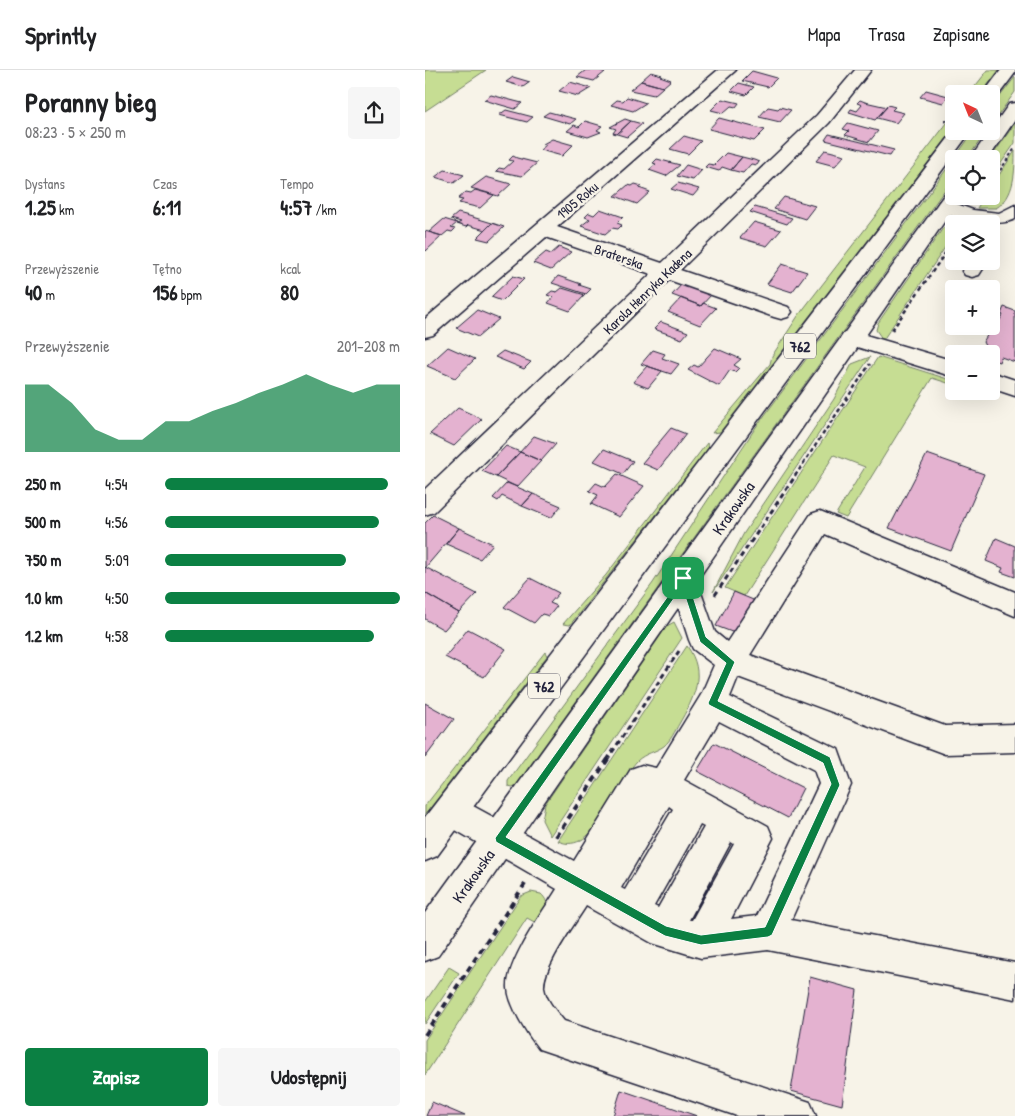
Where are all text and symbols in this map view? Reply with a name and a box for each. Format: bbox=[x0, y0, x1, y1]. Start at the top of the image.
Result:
text: Sprintly bbox=[25, 19, 97, 51]
text: Mapa bbox=[808, 22, 840, 47]
text: Trasa bbox=[868, 22, 905, 47]
text: Zapisane bbox=[933, 22, 990, 47]
text: Poranny bieg bbox=[25, 83, 157, 121]
north arrow bbox=[945, 85, 1000, 140]
map controls bbox=[945, 85, 1000, 400]
button: share bbox=[348, 87, 400, 139]
text: 08:23 · 5 × 250 m bbox=[25, 121, 126, 143]
button: locate bbox=[945, 150, 1000, 205]
text: Dystans bbox=[25, 174, 65, 193]
text: Czas bbox=[153, 174, 177, 193]
text: Tempo bbox=[280, 174, 314, 193]
street label: 1905 Roku bbox=[552, 177, 602, 223]
text: 1.25 bbox=[25, 193, 56, 222]
text: 6:11 bbox=[153, 193, 181, 222]
text: 4:57 bbox=[280, 193, 312, 222]
text: km bbox=[56, 200, 74, 219]
text: /km bbox=[312, 200, 337, 219]
button: layers bbox=[945, 215, 1000, 270]
street label: Braterska bbox=[592, 239, 646, 273]
street label: Karola Henryka Kadena bbox=[599, 243, 696, 339]
text: Przewyższenie bbox=[25, 259, 99, 278]
text: Tętno bbox=[153, 259, 182, 278]
text: kcal bbox=[280, 259, 301, 278]
text: 40 bbox=[25, 278, 42, 307]
text: 156 bbox=[153, 278, 178, 307]
text: 80 bbox=[280, 278, 299, 307]
button: + bbox=[945, 280, 1000, 335]
text: m bbox=[42, 285, 55, 304]
text: bpm bbox=[178, 285, 202, 304]
road number: 762 bbox=[784, 334, 816, 358]
text: Przewyższenie bbox=[25, 335, 110, 357]
text: 201–208 m bbox=[337, 335, 400, 357]
button: − bbox=[945, 345, 1000, 400]
text: 250 m bbox=[25, 473, 61, 495]
text: 4:54 bbox=[105, 473, 127, 495]
street label: Krakowska bbox=[707, 477, 759, 539]
text: 500 m bbox=[25, 511, 61, 533]
text: 4:56 bbox=[105, 511, 128, 533]
text: 750 m bbox=[25, 549, 61, 571]
text: 5:09 bbox=[105, 549, 129, 571]
pin bbox=[662, 557, 704, 599]
icon: arrive bbox=[669, 564, 697, 592]
text: 1.0 km bbox=[25, 587, 63, 609]
text: 4:50 bbox=[105, 587, 129, 609]
text: 1.2 km bbox=[25, 625, 63, 647]
text: 4:58 bbox=[105, 625, 128, 647]
road number: 762 bbox=[528, 674, 560, 698]
street label: Krakowska bbox=[447, 845, 499, 907]
button: Zapisz bbox=[25, 1048, 208, 1106]
button: Udostępnij bbox=[218, 1048, 400, 1106]

